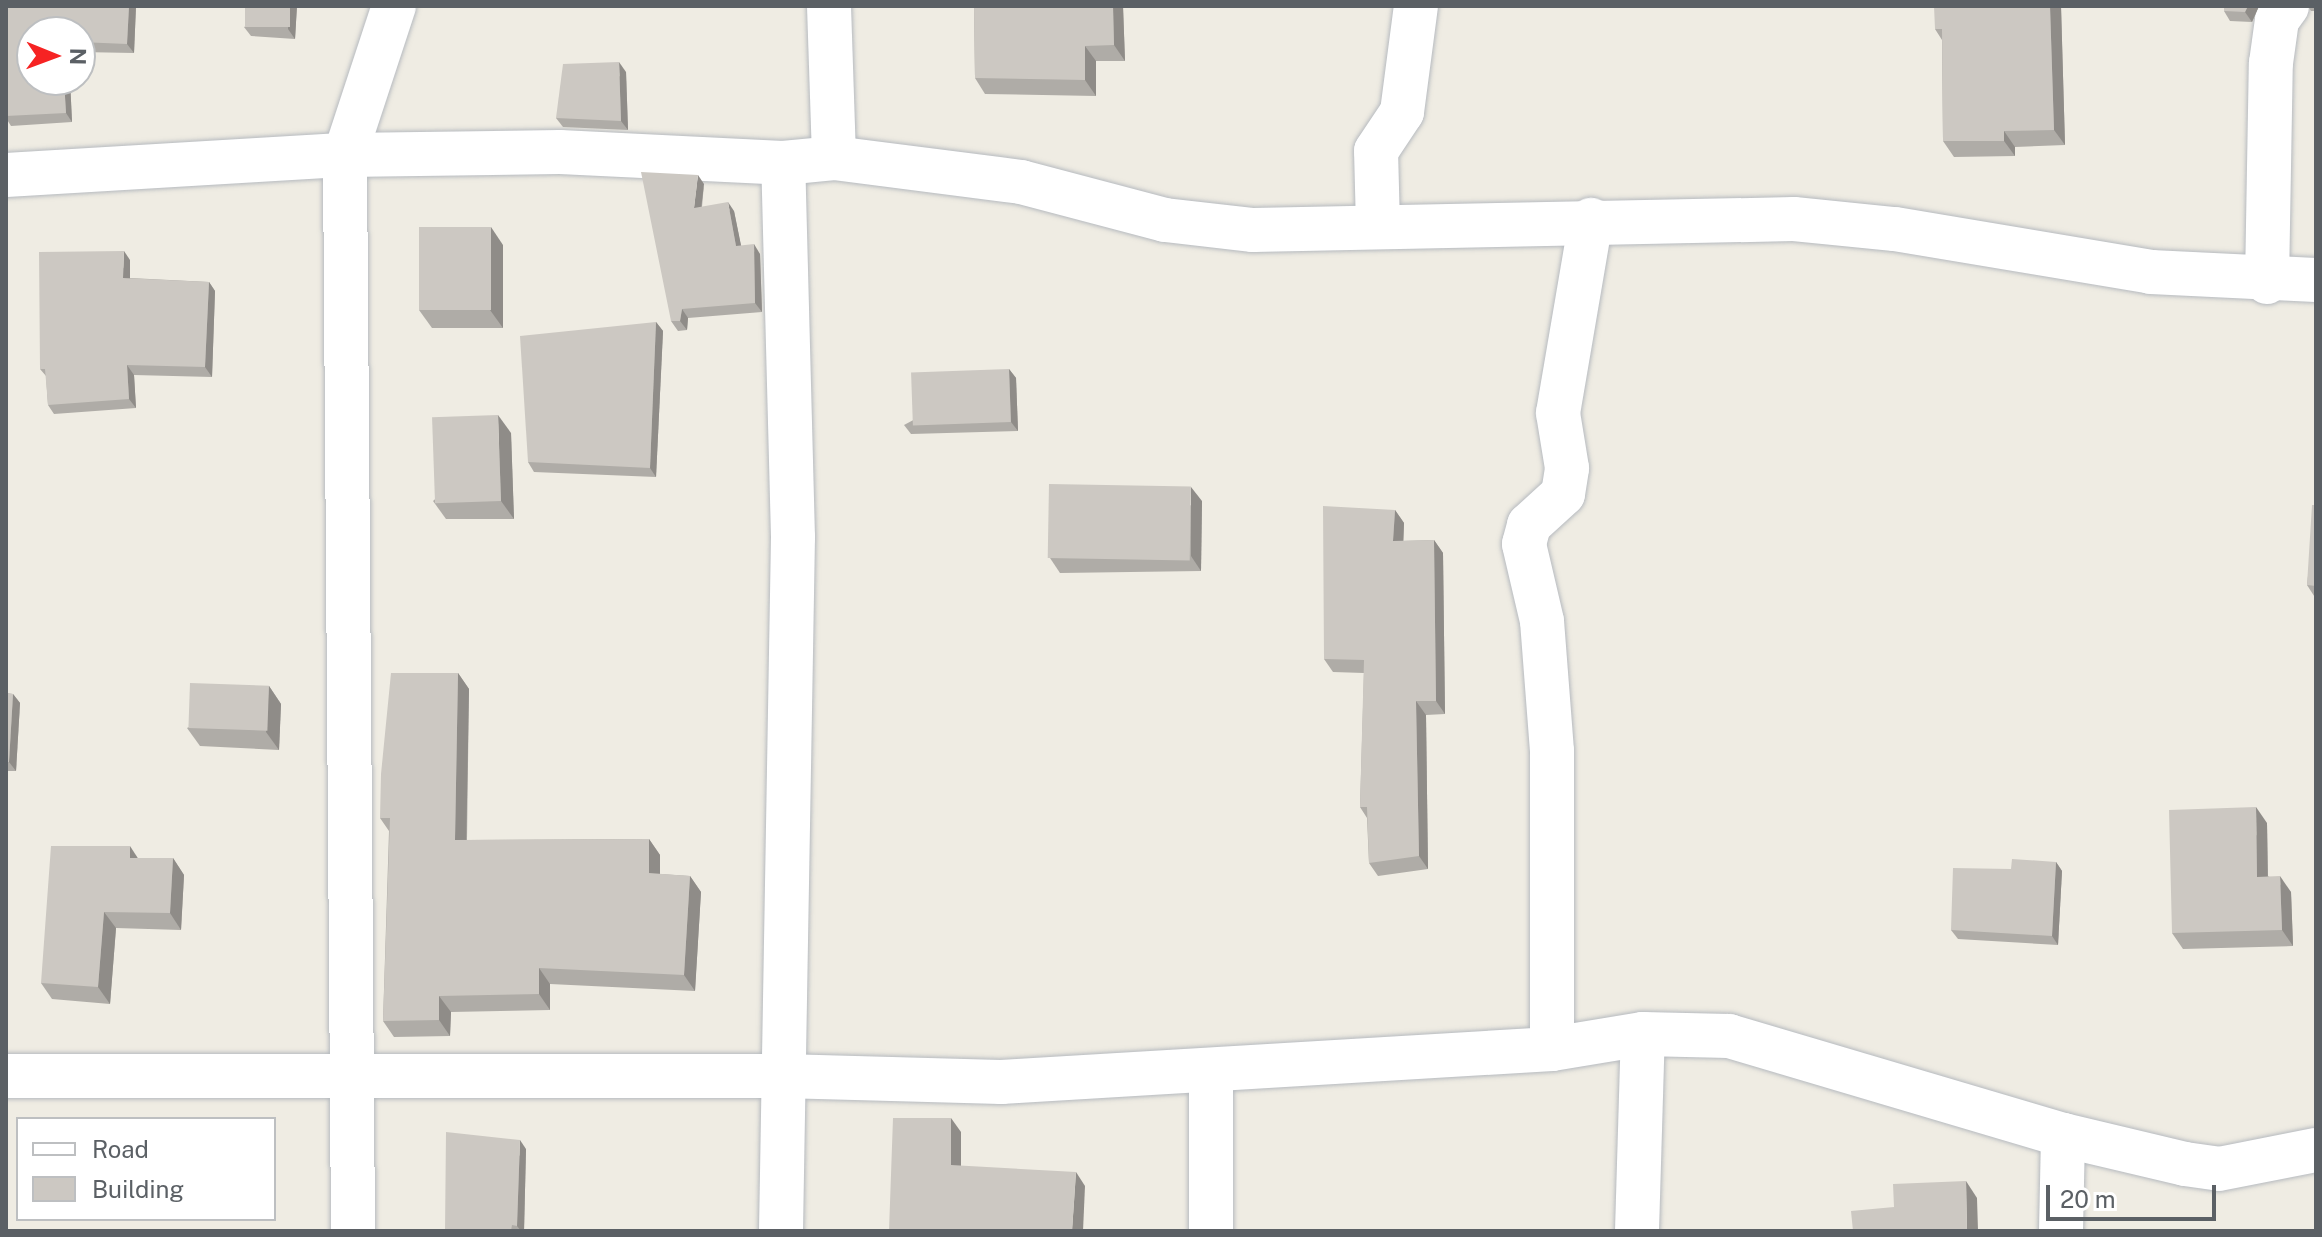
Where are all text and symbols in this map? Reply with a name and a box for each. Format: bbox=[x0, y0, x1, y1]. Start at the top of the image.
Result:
north arrow bbox=[16, 16, 96, 96]
text: N bbox=[65, 48, 91, 65]
legend bbox=[16, 1117, 276, 1221]
text: Road bbox=[92, 1135, 149, 1163]
scale bar bbox=[2050, 1169, 2220, 1219]
text: Building bbox=[92, 1175, 184, 1203]
text: 20 m bbox=[2060, 1185, 2116, 1213]

